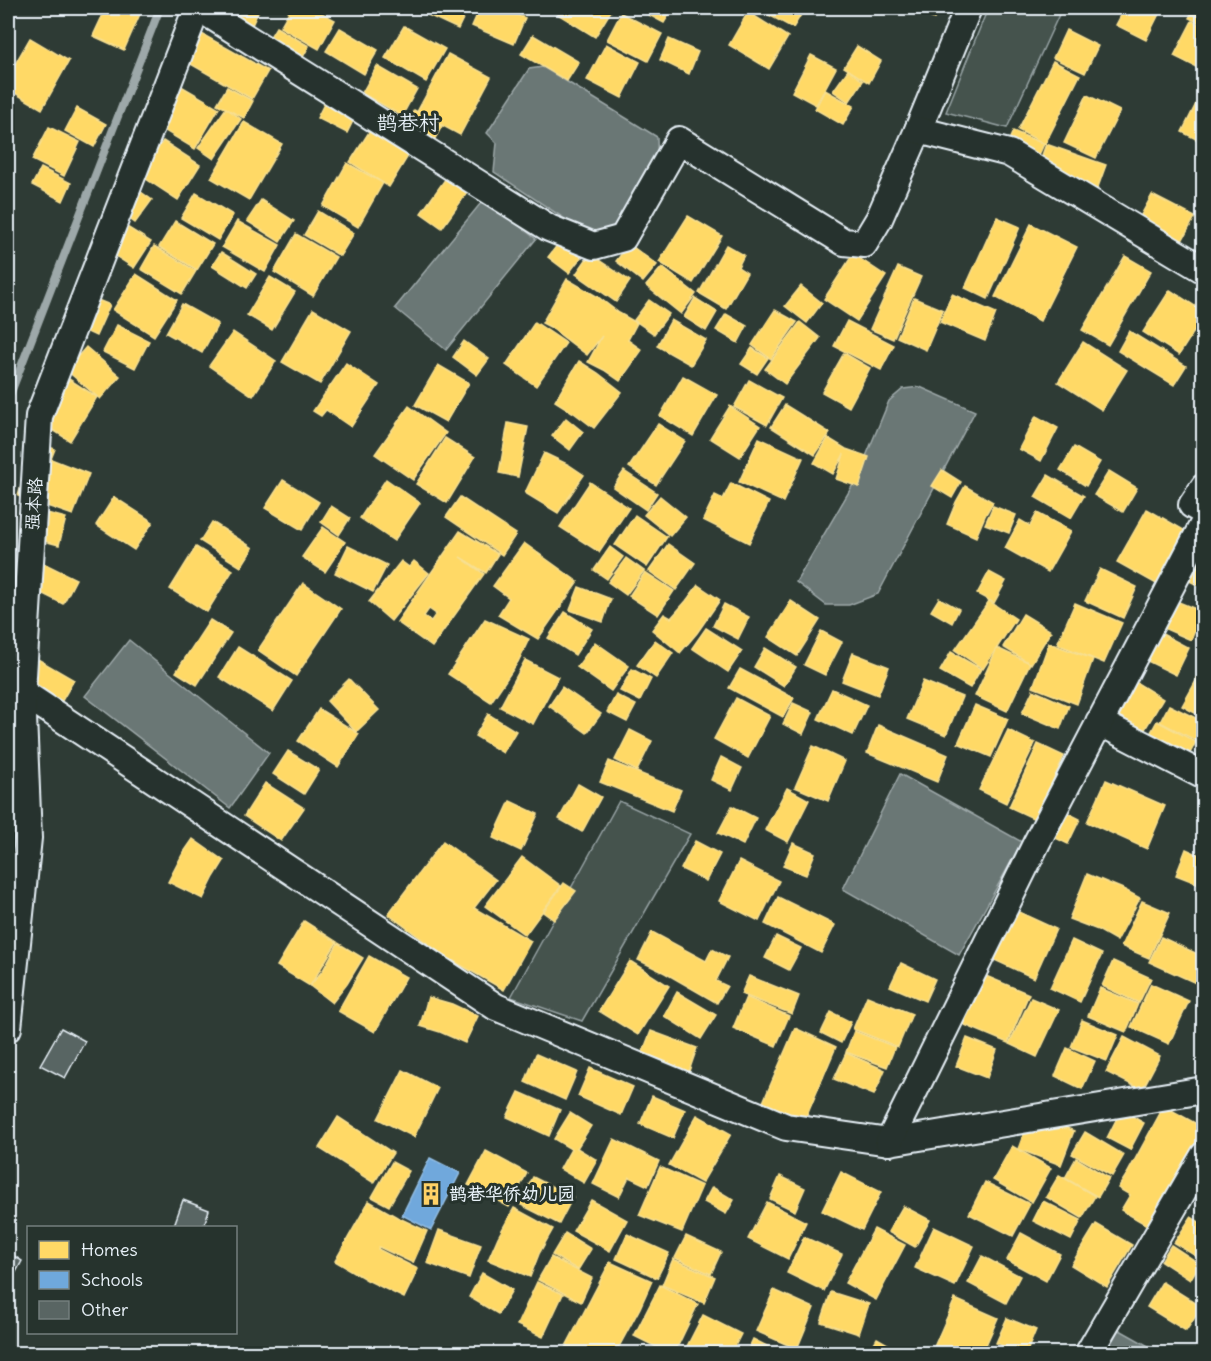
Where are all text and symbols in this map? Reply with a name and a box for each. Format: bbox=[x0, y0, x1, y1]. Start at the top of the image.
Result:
district label: 鹊巷村 bbox=[377, 109, 440, 136]
street label: 强本路 bbox=[20, 476, 47, 532]
building icon: 鹊巷华侨幼儿园 bbox=[418, 1181, 444, 1207]
place label: 鹊巷华侨幼儿园 bbox=[449, 1182, 575, 1205]
legend bbox=[27, 1226, 237, 1334]
text: Homes bbox=[81, 1238, 138, 1261]
text: Schools bbox=[81, 1268, 143, 1291]
text: Other bbox=[81, 1298, 129, 1321]

